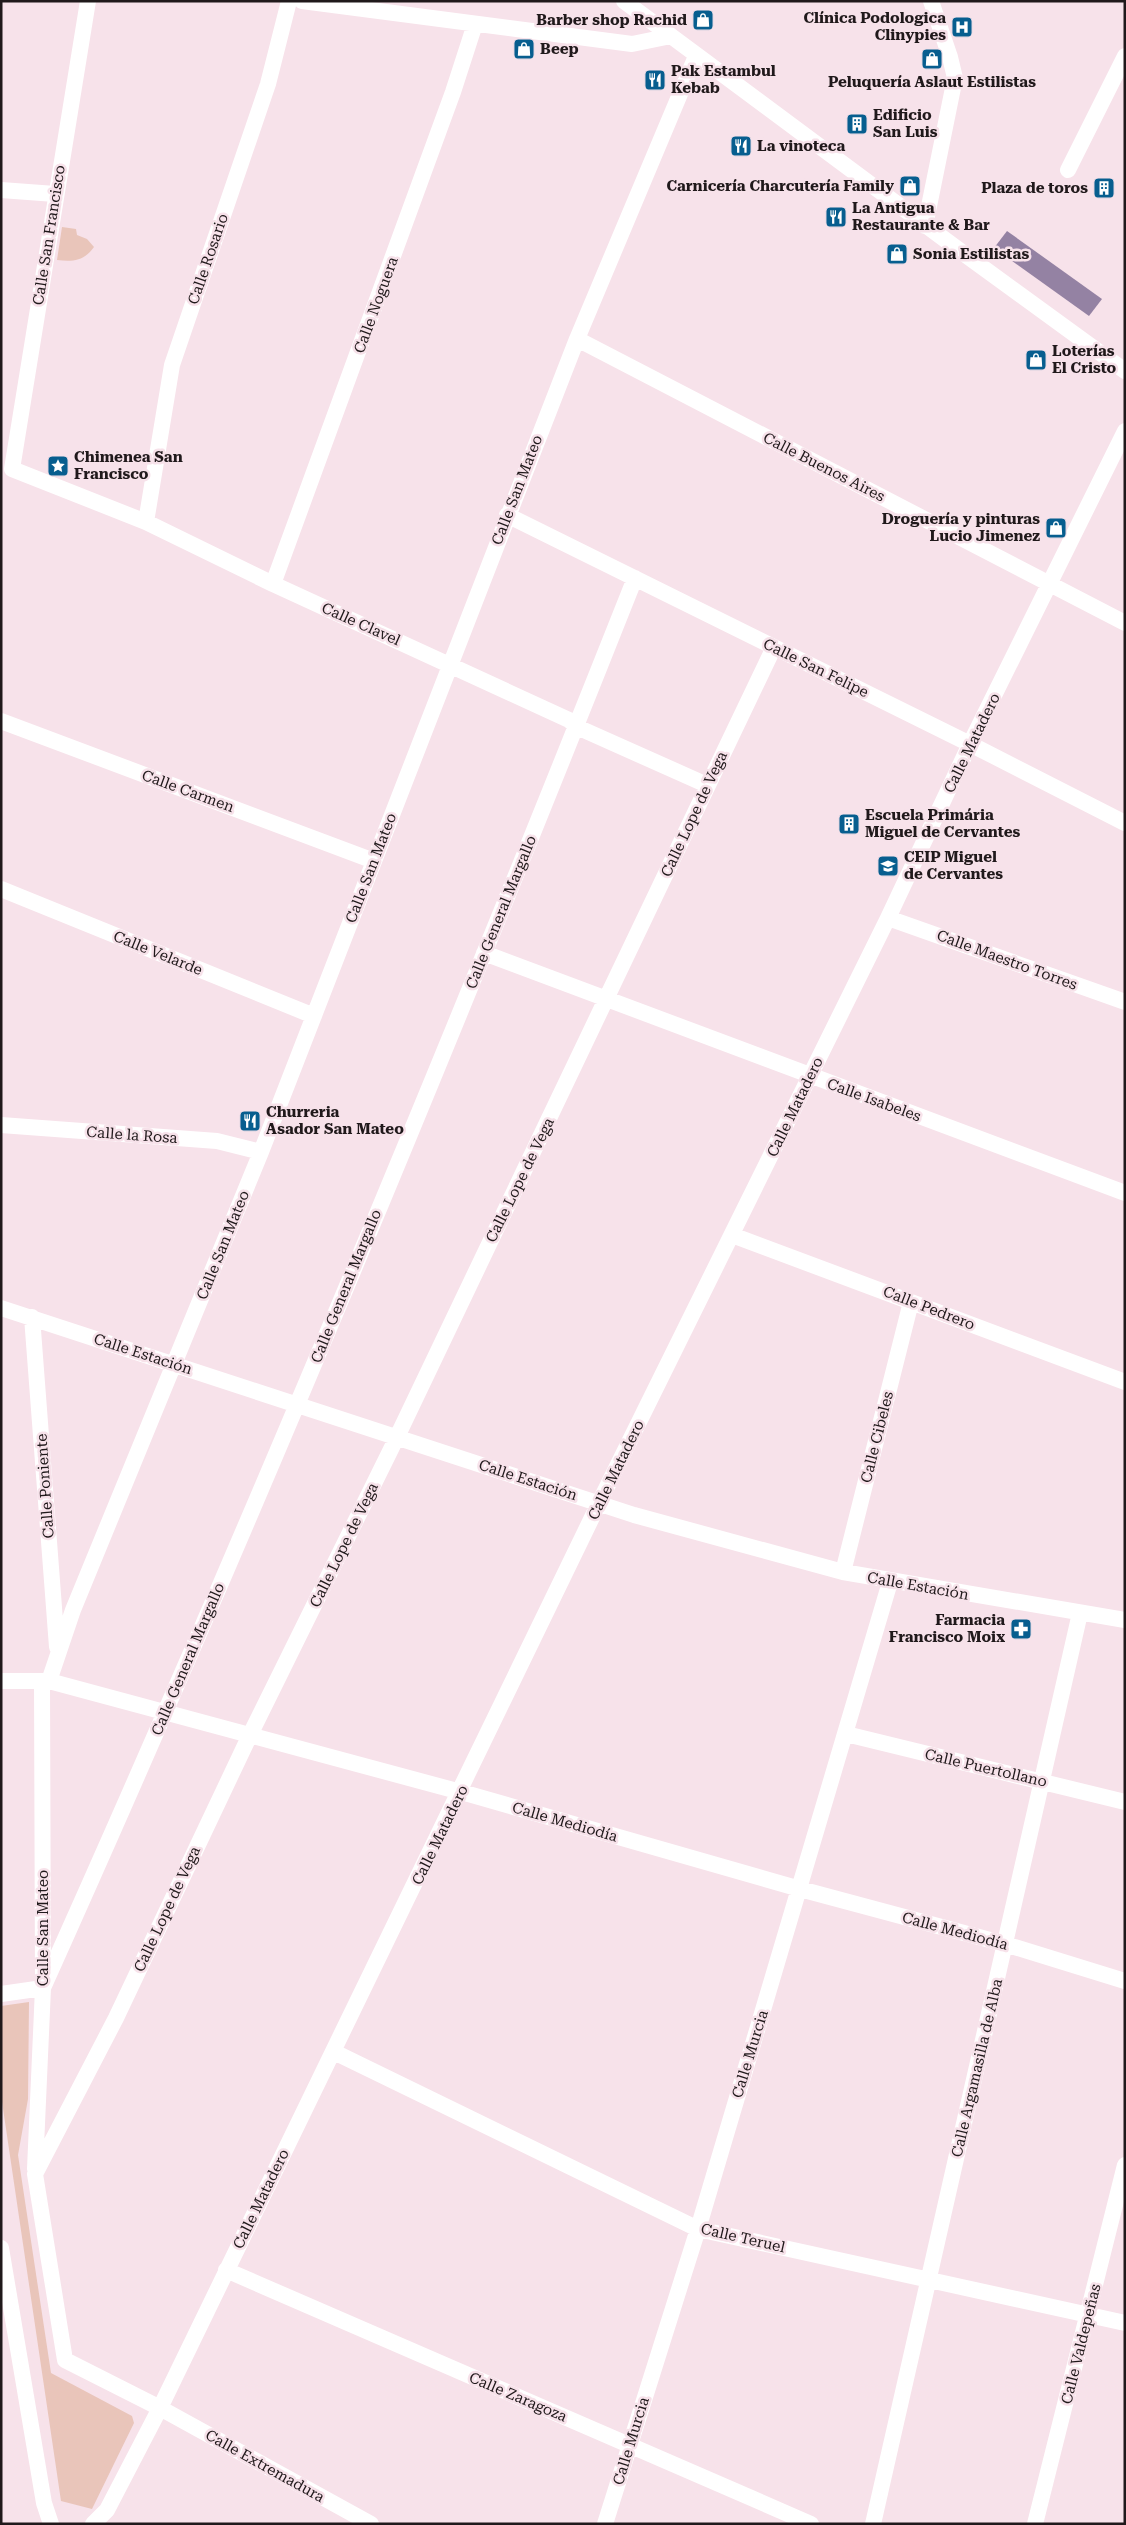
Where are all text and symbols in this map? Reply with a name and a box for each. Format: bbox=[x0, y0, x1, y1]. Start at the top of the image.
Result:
shop icon: Barber shop Rachid bbox=[691, 8, 715, 32]
place label: Clínica Podologica Clinypies bbox=[803, 9, 946, 44]
place label: Barber shop Rachid bbox=[536, 11, 687, 29]
hospital icon: Clínica Podologica Clinypies bbox=[950, 15, 974, 39]
shop icon: Beep bbox=[512, 37, 536, 61]
place label: Beep bbox=[540, 40, 579, 58]
shop icon: Peluquería Aslaut Estilistas bbox=[920, 47, 944, 71]
place label: Pak Estambul Kebab bbox=[671, 62, 776, 97]
restaurant icon: Pak Estambul Kebab bbox=[643, 68, 667, 92]
place label: Peluquería Aslaut Estilistas bbox=[828, 73, 1036, 91]
place label: Edificio San Luis bbox=[873, 106, 938, 141]
building icon: Edificio San Luis bbox=[845, 112, 869, 136]
restaurant icon: La vinoteca bbox=[729, 134, 753, 158]
place label: La vinoteca bbox=[757, 137, 845, 155]
street label: Calle San Francisco bbox=[29, 164, 69, 306]
shop icon: Carnicería Charcutería Family bbox=[898, 174, 922, 198]
building icon: Plaza de toros bbox=[1092, 176, 1116, 200]
place label: Carnicería Charcutería Family bbox=[666, 177, 894, 195]
place label: Plaza de toros bbox=[981, 179, 1088, 197]
place label: La Antigua Restaurante & Bar bbox=[852, 199, 990, 234]
restaurant icon: La Antigua Restaurante & Bar bbox=[824, 205, 848, 229]
street label: Calle Rosario bbox=[184, 211, 232, 307]
shop icon: Sonia Estilistas bbox=[885, 242, 909, 266]
place label: Sonia Estilistas bbox=[913, 245, 1029, 263]
street label: Calle Noguera bbox=[350, 254, 402, 356]
place label: Loterías El Cristo bbox=[1052, 342, 1117, 377]
shop icon: Loterías El Cristo bbox=[1024, 348, 1048, 372]
street label: Calle Buenos Aires bbox=[760, 429, 888, 505]
street label: Calle San Mateo bbox=[488, 432, 546, 548]
place label: Chimenea San Francisco bbox=[74, 448, 183, 483]
place icon: Chimenea San Francisco bbox=[46, 454, 70, 478]
place label: Droguería y pinturas Lucio Jimenez bbox=[882, 510, 1040, 545]
shop icon: Droguería y pinturas Lucio Jimenez bbox=[1044, 516, 1068, 540]
street label: Calle Clavel bbox=[319, 599, 404, 650]
street label: Calle San Felipe bbox=[760, 635, 872, 701]
street label: Calle Matadero bbox=[940, 690, 1004, 796]
street label: Calle Lope de Vega bbox=[657, 748, 731, 880]
street label: Calle Carmen bbox=[139, 766, 237, 816]
place label: Escuela Primária Miguel de Cervantes bbox=[865, 806, 1021, 841]
street label: Calle San Mateo bbox=[342, 810, 400, 926]
building icon: Escuela Primária Miguel de Cervantes bbox=[837, 812, 861, 836]
street label: Calle General Margallo bbox=[462, 833, 540, 991]
place label: CEIP Miguel de Cervantes bbox=[904, 848, 1003, 883]
school or university icon: CEIP Miguel de Cervantes bbox=[876, 854, 900, 878]
street label: Calle Maestro Torres bbox=[934, 926, 1080, 994]
street label: Calle Velarde bbox=[111, 927, 205, 979]
street label: Calle Matadero bbox=[763, 1054, 827, 1160]
street label: Calle Isabeles bbox=[825, 1075, 923, 1125]
place label: Churreria Asador San Mateo bbox=[266, 1103, 404, 1138]
restaurant icon: Churreria Asador San Mateo bbox=[238, 1109, 262, 1133]
street label: Calle Lope de Vega bbox=[482, 1115, 558, 1245]
street label: Calle la Rosa bbox=[86, 1123, 178, 1147]
street label: Calle San Mateo bbox=[193, 1188, 253, 1302]
street label: Calle General Margallo bbox=[307, 1207, 385, 1365]
street label: Calle Pedrero bbox=[881, 1282, 977, 1334]
street label: Calle Estación bbox=[91, 1330, 195, 1379]
street label: Calle Cibeles bbox=[857, 1389, 897, 1485]
street label: Calle Matadero bbox=[584, 1417, 648, 1523]
street label: Calle Poniente bbox=[32, 1433, 58, 1539]
street label: Calle Estación bbox=[476, 1456, 580, 1505]
street label: Calle Lope de Vega bbox=[306, 1480, 382, 1610]
street label: Calle Estación bbox=[866, 1568, 970, 1604]
street label: Calle General Margallo bbox=[148, 1580, 228, 1738]
place label: Farmacia Francisco Moix bbox=[889, 1611, 1005, 1646]
pharmacy icon: Farmacia Francisco Moix bbox=[1009, 1617, 1033, 1641]
street label: Calle Puertollano bbox=[923, 1745, 1049, 1791]
street label: Calle Matadero bbox=[408, 1782, 472, 1888]
street label: Calle Mediodía bbox=[510, 1798, 620, 1846]
street label: Calle Lope de Vega bbox=[130, 1843, 204, 1975]
street label: Calle San Mateo bbox=[34, 1870, 52, 1986]
street label: Calle Mediodía bbox=[900, 1908, 1010, 1954]
street label: Calle Argamasilla de Alba bbox=[948, 1977, 1006, 2159]
street label: Calle Murcia bbox=[728, 2008, 772, 2100]
street label: Calle Matadero bbox=[229, 2146, 293, 2252]
street label: Calle Teruel bbox=[699, 2220, 787, 2256]
street label: Calle Valdepeñas bbox=[1057, 2282, 1105, 2406]
street label: Calle Zaragoza bbox=[466, 2368, 570, 2426]
street label: Calle Murcia bbox=[609, 2395, 653, 2487]
street label: Calle Extremadura bbox=[202, 2426, 328, 2506]

